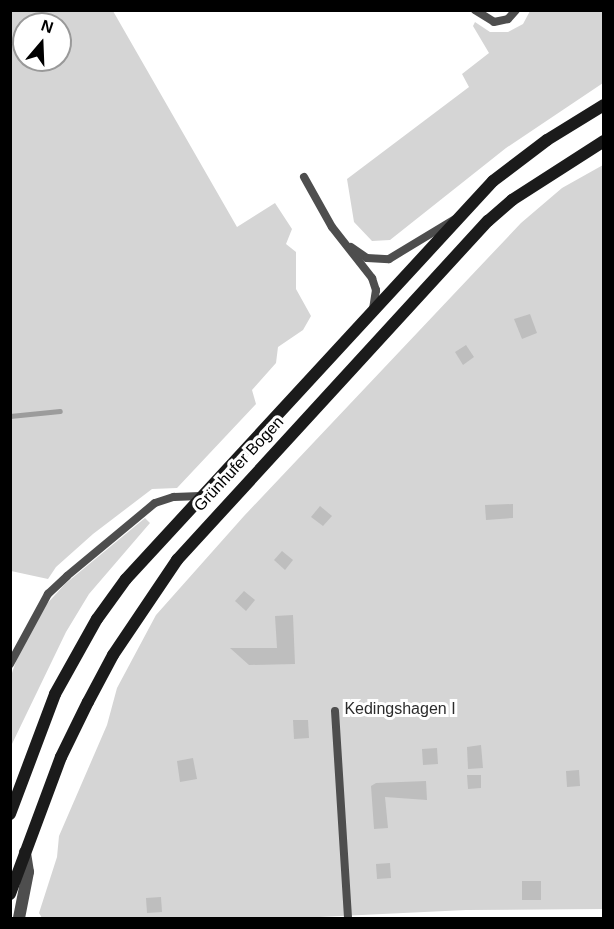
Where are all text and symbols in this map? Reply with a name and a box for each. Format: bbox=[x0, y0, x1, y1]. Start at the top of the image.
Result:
north arrow bbox=[12, 12, 72, 72]
text: N bbox=[39, 16, 56, 36]
street label: Grünhufer Bogen bbox=[190, 413, 288, 515]
park label: Kedingshagen I bbox=[344, 699, 456, 719]

